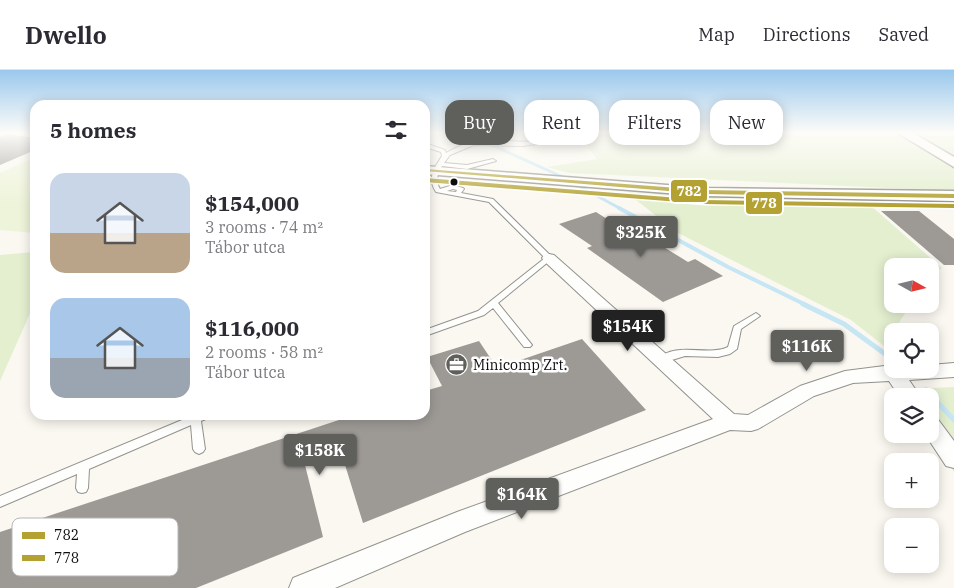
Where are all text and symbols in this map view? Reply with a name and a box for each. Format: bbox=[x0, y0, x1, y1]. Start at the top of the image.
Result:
text: Dwello bbox=[25, 19, 107, 51]
text: Map bbox=[698, 23, 735, 46]
text: Directions bbox=[763, 23, 851, 46]
text: Saved bbox=[879, 23, 929, 46]
chip: Buy bbox=[445, 100, 514, 145]
chip: Rent bbox=[524, 100, 599, 145]
chip: Filters bbox=[609, 100, 700, 145]
chip: New bbox=[710, 100, 783, 145]
text: 5 homes bbox=[50, 116, 136, 144]
icon: filters bbox=[382, 116, 410, 144]
unlabelled marker bbox=[449, 177, 459, 187]
line badge: 782 bbox=[670, 179, 708, 203]
text: 782 bbox=[676, 182, 702, 200]
text: $154,000 bbox=[205, 189, 299, 217]
line badge: 778 bbox=[745, 191, 783, 215]
icon: home bbox=[90, 193, 150, 253]
text: 778 bbox=[751, 194, 777, 212]
pin: $325K bbox=[606, 216, 676, 258]
text: 3 rooms · 74 m² bbox=[205, 217, 323, 237]
text: $325K bbox=[616, 222, 666, 242]
text: Tábor utca bbox=[205, 237, 285, 257]
north arrow bbox=[884, 258, 939, 312]
map controls bbox=[884, 258, 939, 573]
pin: $154K bbox=[593, 310, 663, 352]
text: $116,000 bbox=[205, 314, 299, 342]
text: $154K bbox=[603, 316, 653, 336]
icon: home bbox=[90, 318, 150, 378]
button: locate bbox=[884, 323, 939, 378]
pin: $116K bbox=[772, 330, 842, 372]
text: $116K bbox=[782, 336, 832, 356]
text: 2 rooms · 58 m² bbox=[205, 342, 323, 362]
office icon: Minicomp Zrt. bbox=[445, 353, 469, 377]
place label: Minicomp Zrt. bbox=[473, 356, 567, 374]
text: Tábor utca bbox=[205, 362, 285, 382]
button: layers bbox=[884, 388, 939, 443]
pin: $158K bbox=[285, 434, 355, 476]
text: $158K bbox=[295, 440, 345, 460]
button: + bbox=[884, 453, 939, 508]
pin: $164K bbox=[487, 478, 557, 520]
text: $164K bbox=[497, 484, 547, 504]
legend bbox=[12, 518, 178, 576]
button: − bbox=[884, 518, 939, 573]
text: 782 bbox=[54, 526, 79, 544]
text: 778 bbox=[54, 549, 79, 567]

